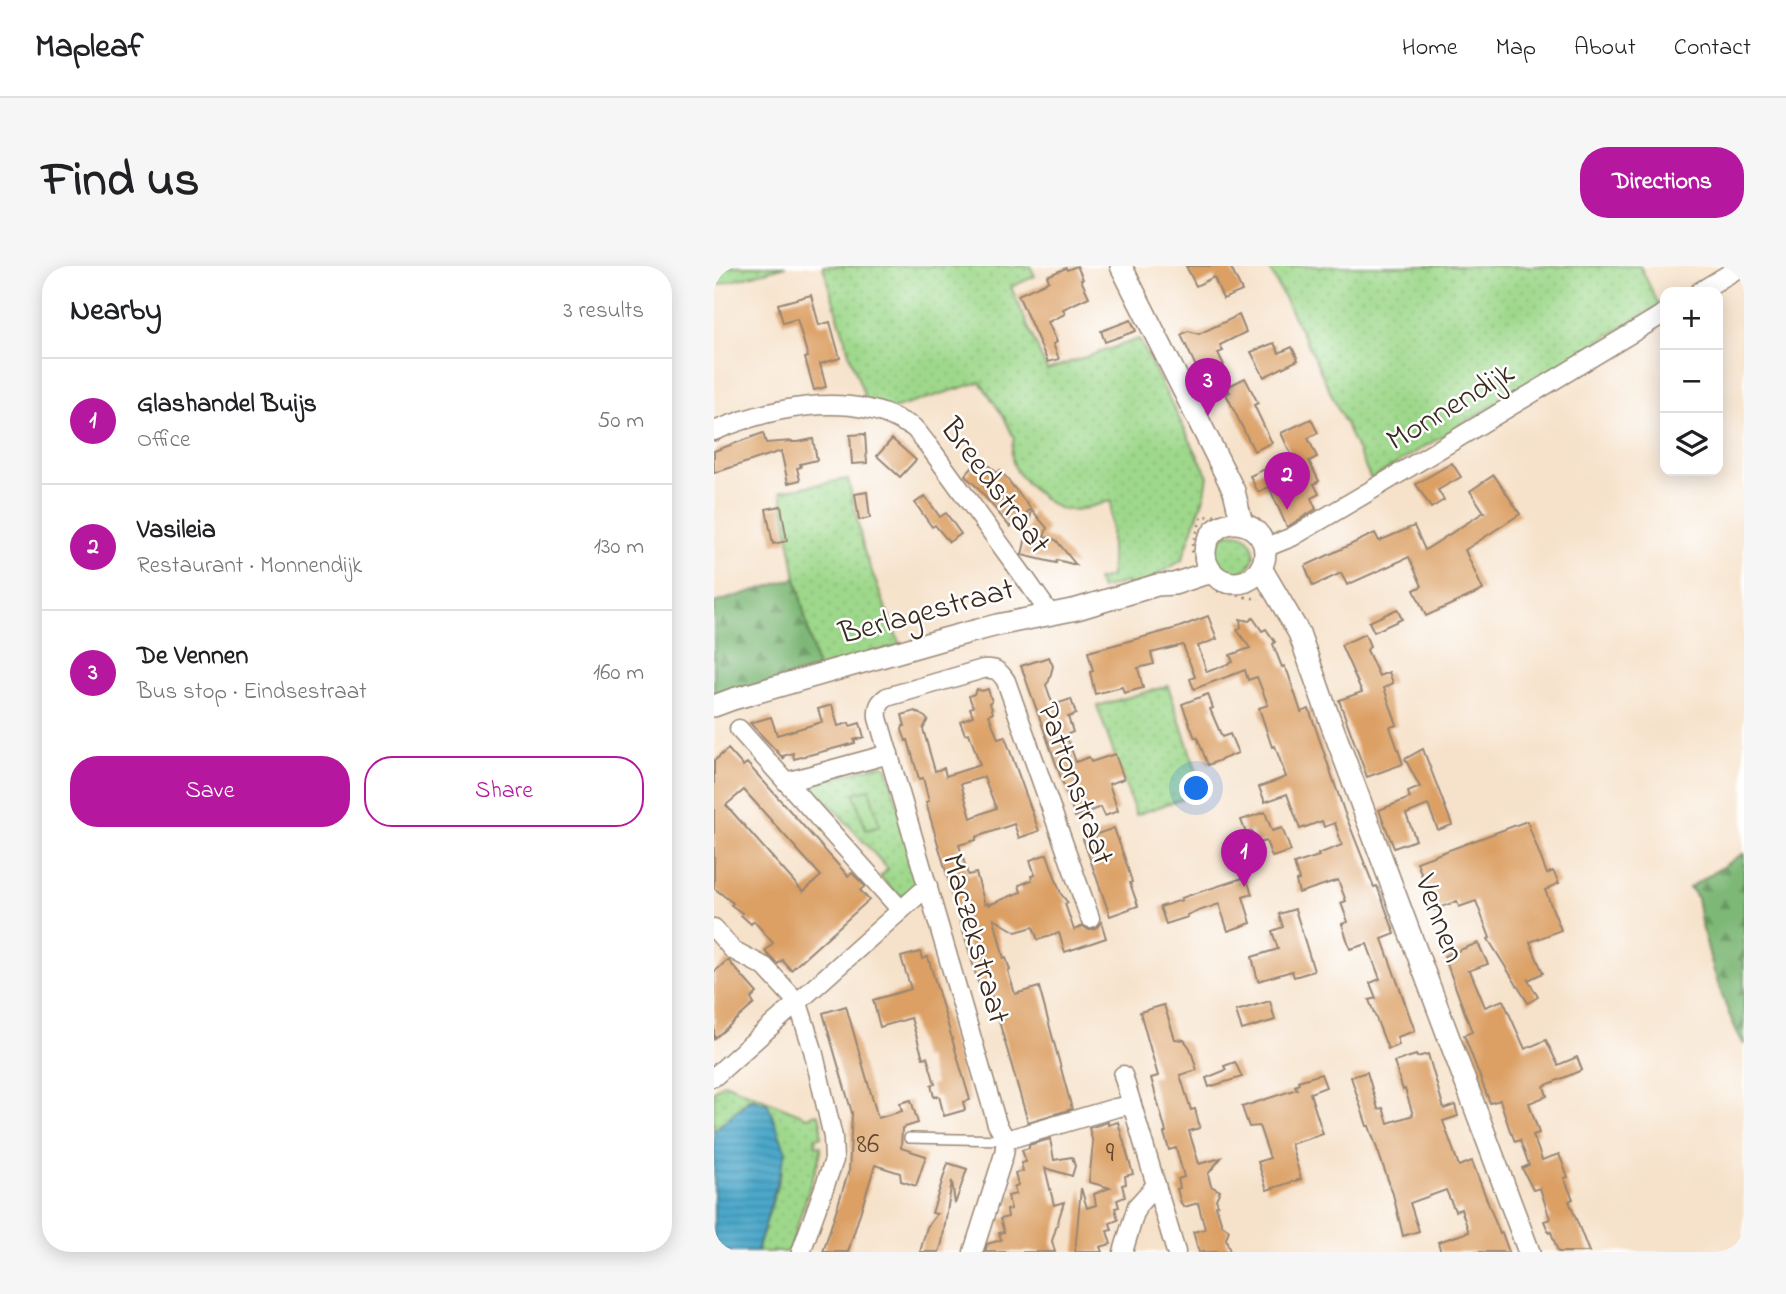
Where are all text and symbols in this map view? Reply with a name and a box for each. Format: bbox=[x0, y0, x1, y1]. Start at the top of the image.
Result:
text: Mapleaf bbox=[35, 24, 143, 72]
text: Home bbox=[1402, 31, 1458, 66]
text: Map bbox=[1496, 31, 1536, 66]
text: About bbox=[1574, 31, 1636, 66]
text: Contact bbox=[1674, 31, 1751, 66]
text: Find us bbox=[42, 146, 199, 218]
button: Directions bbox=[1580, 147, 1744, 218]
map controls bbox=[1660, 287, 1723, 476]
button: + bbox=[1660, 287, 1723, 350]
text: Nearby bbox=[70, 290, 162, 334]
text: 3 results bbox=[563, 295, 644, 328]
button: − bbox=[1660, 350, 1723, 413]
street label: Monnendijk bbox=[1378, 351, 1525, 465]
pin: 3 bbox=[1185, 358, 1231, 416]
text: Glashandel Buijs bbox=[137, 386, 317, 424]
text: 1 bbox=[89, 405, 97, 438]
text: 50 m bbox=[597, 405, 644, 438]
street label: Breedstraat bbox=[926, 408, 1061, 565]
button: layers bbox=[1660, 413, 1723, 476]
text: Office bbox=[137, 424, 190, 457]
pin: 2 bbox=[1264, 452, 1310, 510]
text: Vasileia bbox=[137, 512, 216, 550]
text: 2 bbox=[87, 531, 99, 564]
text: 130 m bbox=[594, 531, 644, 564]
text: Restaurant · Monnendijk bbox=[137, 550, 362, 583]
street label: Berlagestraat bbox=[833, 567, 1020, 659]
text: De Vennen bbox=[137, 638, 248, 676]
text: 3 bbox=[88, 657, 98, 690]
text: 160 m bbox=[593, 657, 644, 690]
text: Bus stop · Eindsestraat bbox=[137, 676, 367, 709]
street label: Pattonstraat bbox=[1023, 696, 1125, 872]
button: Save bbox=[70, 756, 350, 827]
button: Share bbox=[364, 756, 644, 827]
your location bbox=[1179, 771, 1213, 805]
pin: 1 bbox=[1221, 829, 1267, 887]
street label: Maczekstraat bbox=[927, 848, 1021, 1030]
street label: Vennen bbox=[1400, 867, 1476, 970]
house number: 86 bbox=[857, 1125, 879, 1166]
house number: 9 bbox=[1106, 1134, 1115, 1175]

